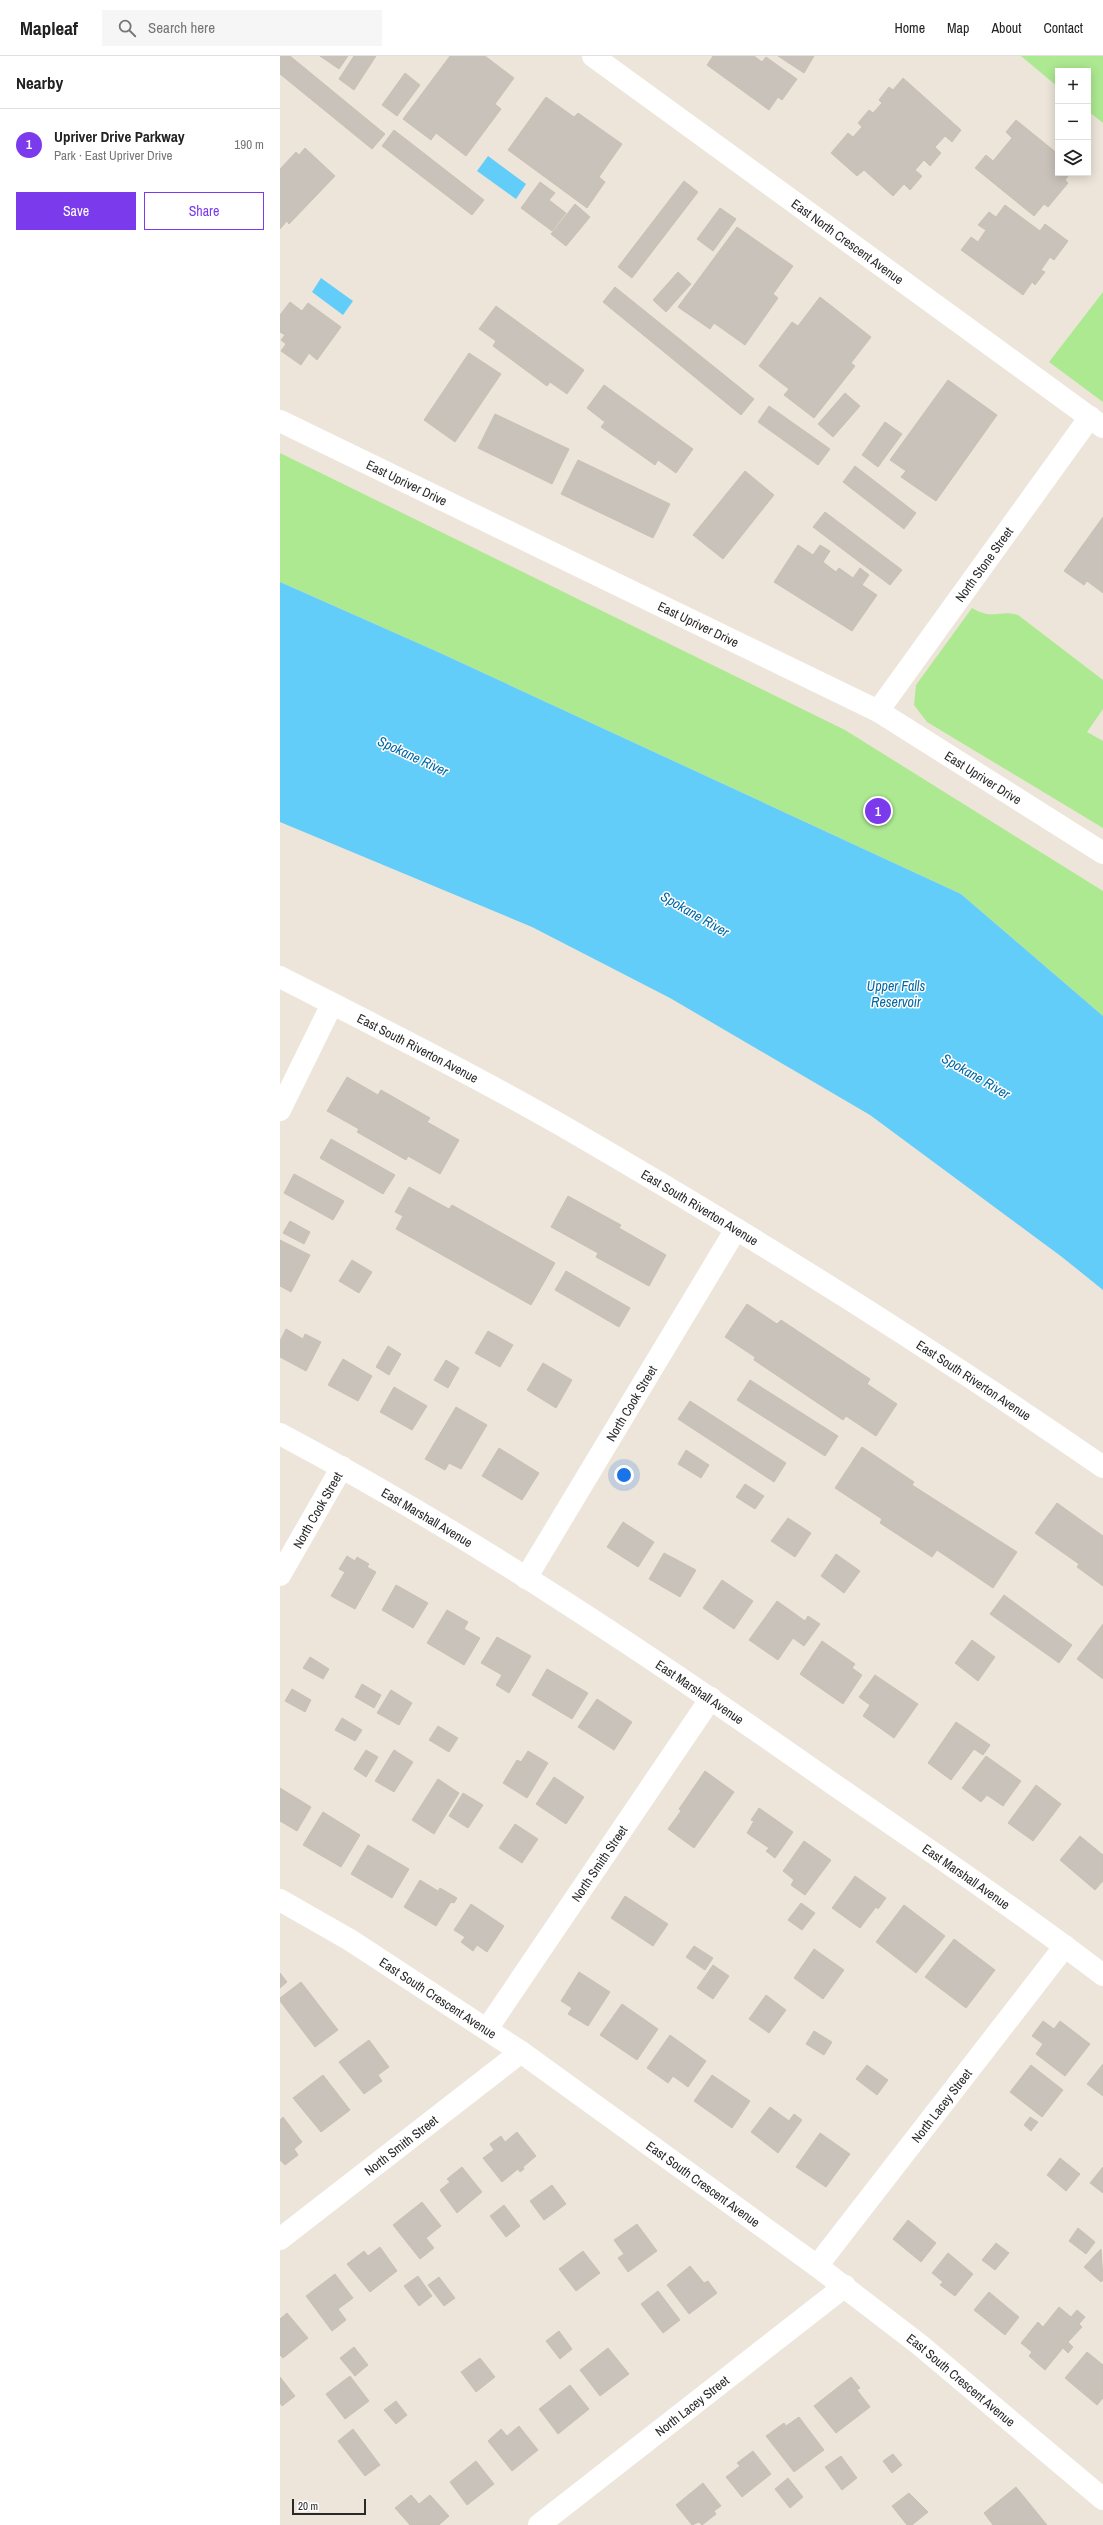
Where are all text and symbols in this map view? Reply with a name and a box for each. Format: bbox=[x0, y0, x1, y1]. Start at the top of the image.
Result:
search box bbox=[102, 10, 382, 46]
text: Mapleaf bbox=[20, 15, 78, 41]
icon: search bbox=[116, 17, 138, 39]
text: Search here bbox=[148, 17, 215, 38]
text: Home bbox=[894, 19, 925, 37]
text: Map bbox=[947, 19, 969, 37]
text: About bbox=[991, 19, 1021, 37]
text: Contact bbox=[1043, 19, 1083, 37]
map controls bbox=[1055, 68, 1091, 176]
button: + bbox=[1055, 68, 1091, 104]
text: Nearby bbox=[16, 71, 63, 94]
button: − bbox=[1055, 104, 1091, 140]
text: Upriver Drive Parkway bbox=[54, 126, 185, 147]
text: 1 bbox=[26, 136, 32, 153]
text: 190 m bbox=[234, 136, 264, 153]
button: layers bbox=[1055, 140, 1091, 176]
text: Park · East Upriver Drive bbox=[54, 147, 172, 164]
button: Save bbox=[16, 192, 136, 230]
button: Share bbox=[144, 192, 264, 230]
street label: East North Crescent Avenue bbox=[788, 195, 907, 288]
street label: East Upriver Drive bbox=[364, 456, 450, 509]
street label: North Stone Street bbox=[951, 523, 1017, 605]
street label: East Upriver Drive bbox=[655, 597, 742, 651]
water label: Spokane River bbox=[375, 732, 452, 781]
street label: East Upriver Drive bbox=[942, 747, 1025, 808]
pin: 1 bbox=[865, 796, 891, 826]
water label: Spokane River bbox=[658, 887, 733, 941]
water label: Upper Falls Reservoir bbox=[867, 977, 925, 1011]
street label: East South Riverton Avenue bbox=[354, 1009, 481, 1086]
water label: Spokane River bbox=[939, 1049, 1014, 1103]
street label: East South Riverton Avenue bbox=[638, 1165, 762, 1249]
street label: East South Riverton Avenue bbox=[913, 1336, 1035, 1424]
street label: North Cook Street bbox=[602, 1362, 661, 1444]
your location bbox=[614, 1465, 634, 1485]
street label: North Cook Street bbox=[289, 1469, 346, 1551]
street label: East Marshall Avenue bbox=[378, 1484, 476, 1551]
street label: East Marshall Avenue bbox=[653, 1656, 747, 1728]
street label: North Smith Street bbox=[567, 1822, 631, 1905]
street label: East Marshall Avenue bbox=[919, 1840, 1014, 1913]
street label: East South Crescent Avenue bbox=[376, 1953, 500, 2042]
street label: North Lacey Street bbox=[907, 2065, 975, 2146]
street label: North Smith Street bbox=[361, 2111, 441, 2179]
street label: East South Crescent Avenue bbox=[643, 2137, 764, 2231]
street label: East South Crescent Avenue bbox=[903, 2330, 1019, 2430]
street label: North Lacey Street bbox=[652, 2371, 732, 2440]
scale bar bbox=[292, 2497, 366, 2516]
text: 20 m bbox=[298, 2499, 318, 2513]

